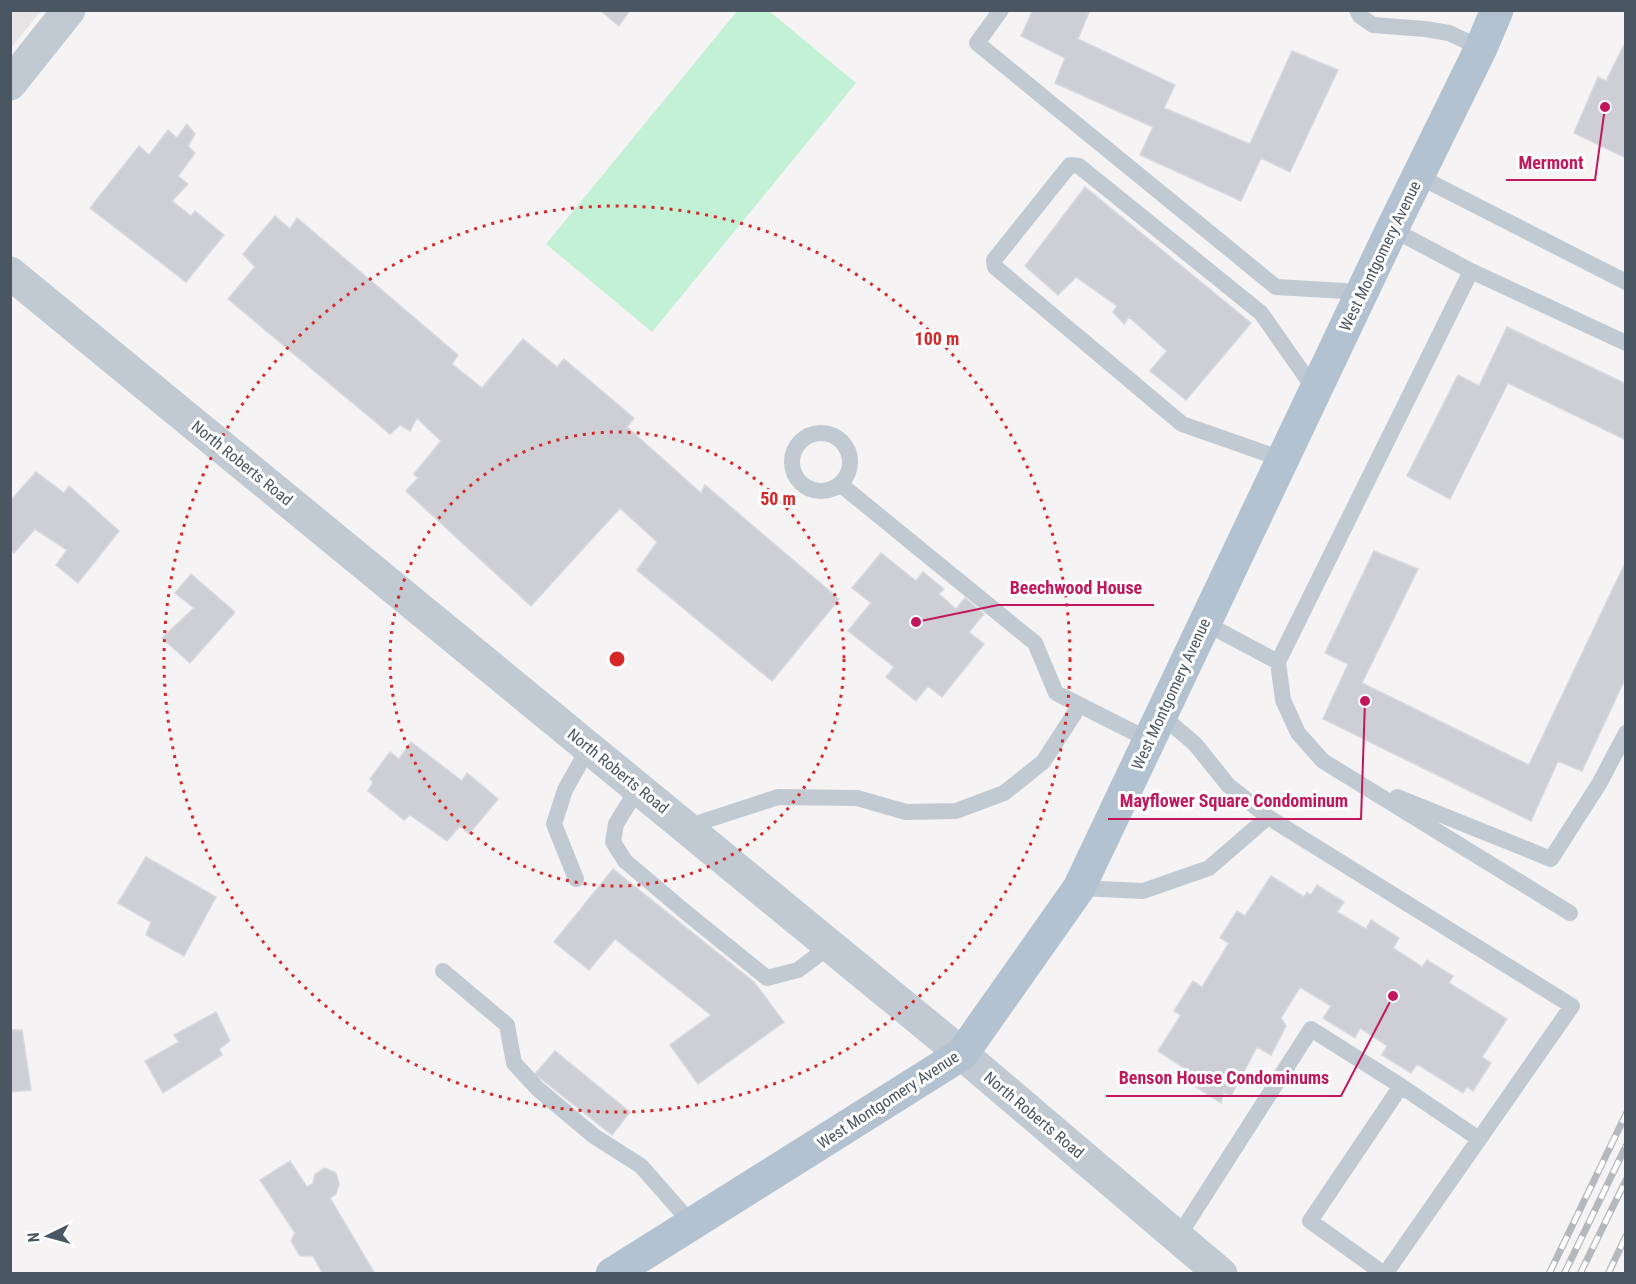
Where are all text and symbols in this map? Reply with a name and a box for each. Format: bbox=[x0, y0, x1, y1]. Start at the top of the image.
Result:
callout: Mermont bbox=[1506, 144, 1595, 180]
text: Mermont bbox=[1519, 152, 1584, 173]
street label: West Montgomery Avenue bbox=[1335, 178, 1425, 334]
text: 100 m bbox=[915, 328, 959, 349]
street label: North Roberts Road bbox=[188, 416, 296, 510]
text: 50 m bbox=[760, 488, 796, 509]
callout: Beechwood House bbox=[998, 569, 1154, 605]
text: Beechwood House bbox=[1010, 577, 1143, 598]
street label: West Montgomery Avenue bbox=[1128, 615, 1214, 773]
centre of rings bbox=[607, 649, 627, 669]
street label: North Roberts Road bbox=[564, 724, 672, 818]
callout: Mayflower Square Condominum bbox=[1108, 783, 1361, 819]
text: Mayflower Square Condominum bbox=[1120, 790, 1348, 811]
street label: West Montgomery Avenue bbox=[814, 1047, 962, 1153]
callout: Benson House Condominums bbox=[1106, 1060, 1341, 1096]
text: Benson House Condominums bbox=[1119, 1067, 1329, 1088]
street label: North Roberts Road bbox=[980, 1068, 1088, 1162]
north arrow bbox=[18, 1206, 78, 1266]
text: N bbox=[24, 1232, 43, 1243]

